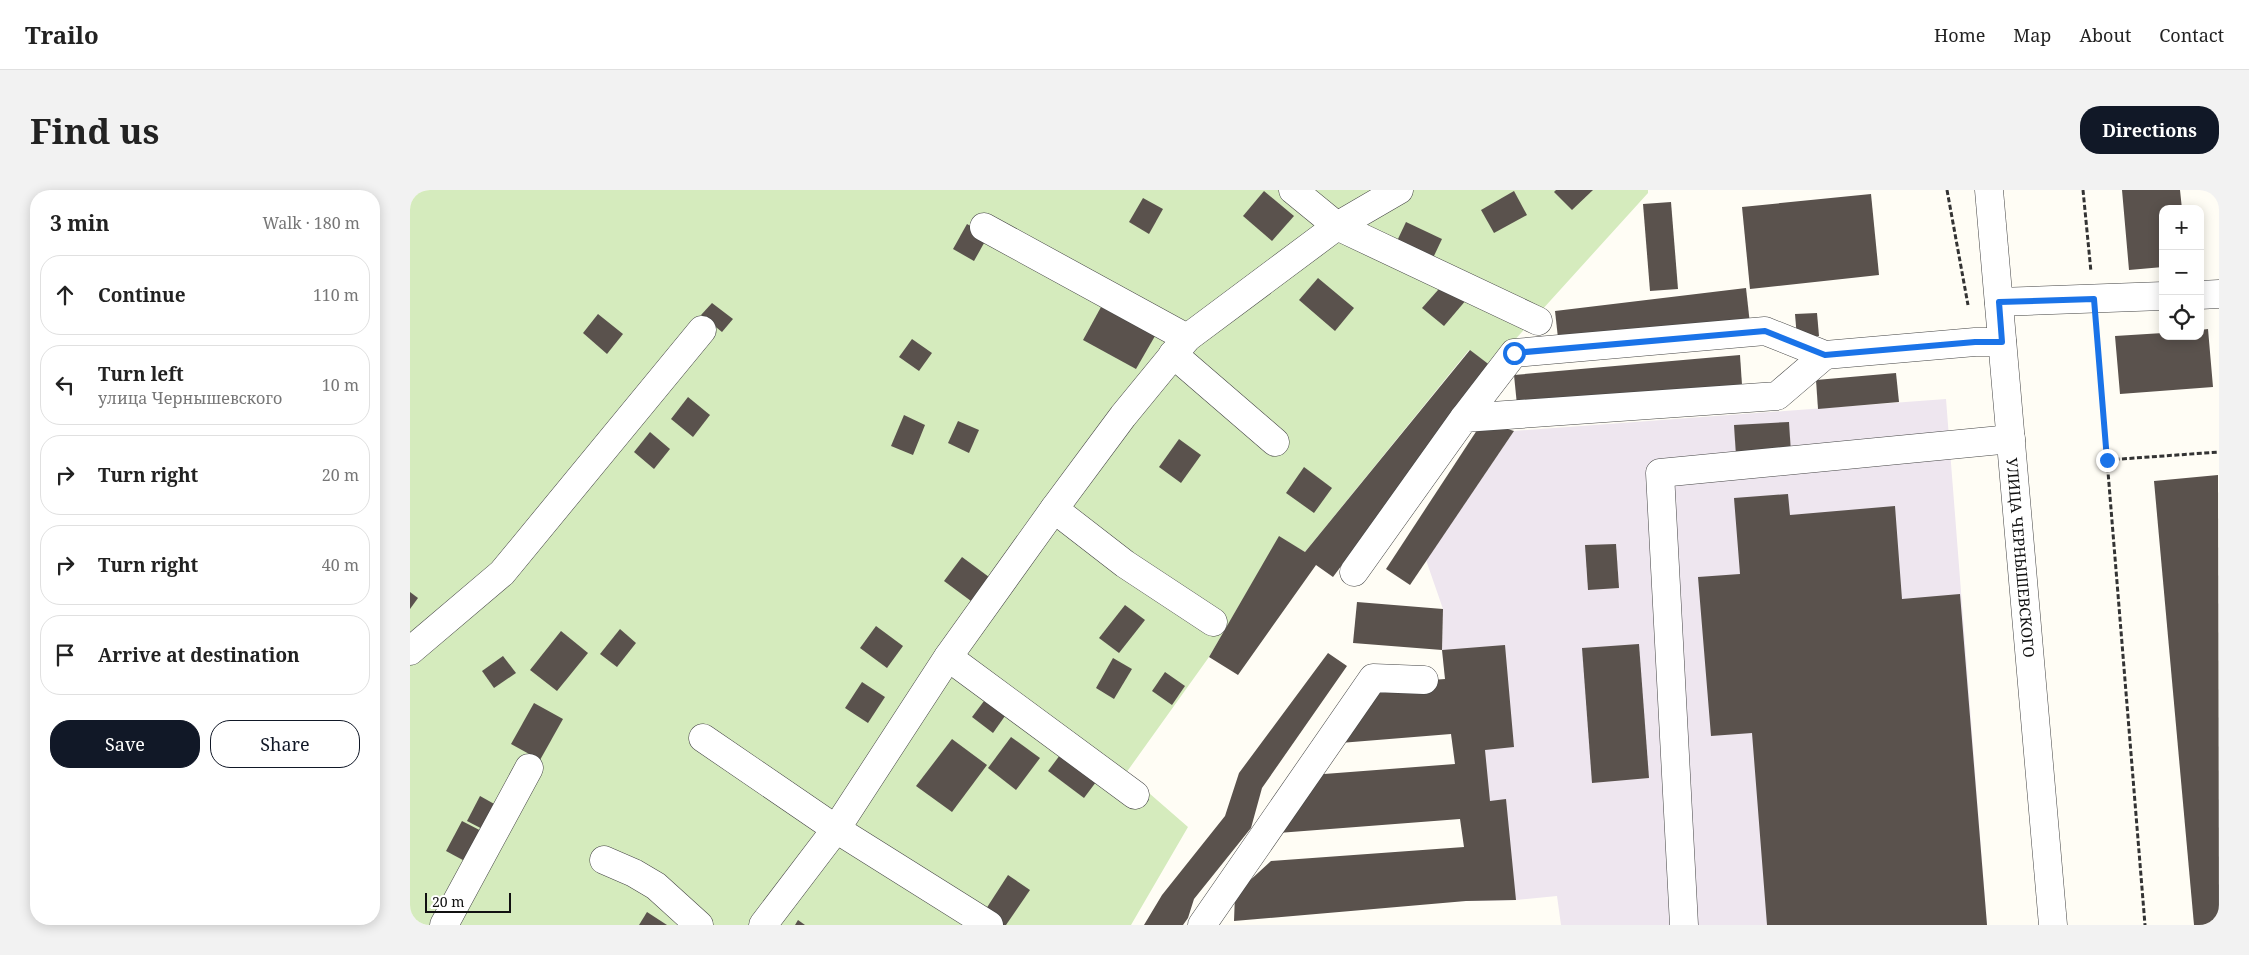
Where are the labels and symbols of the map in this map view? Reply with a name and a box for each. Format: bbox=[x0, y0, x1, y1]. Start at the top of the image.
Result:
route start bbox=[1503, 342, 1526, 365]
route end bbox=[2096, 449, 2119, 472]
street label: УЛИЦА ЧЕРНЫШЕВСКОГО bbox=[2002, 457, 2040, 658]
scale bar bbox=[425, 890, 511, 913]

